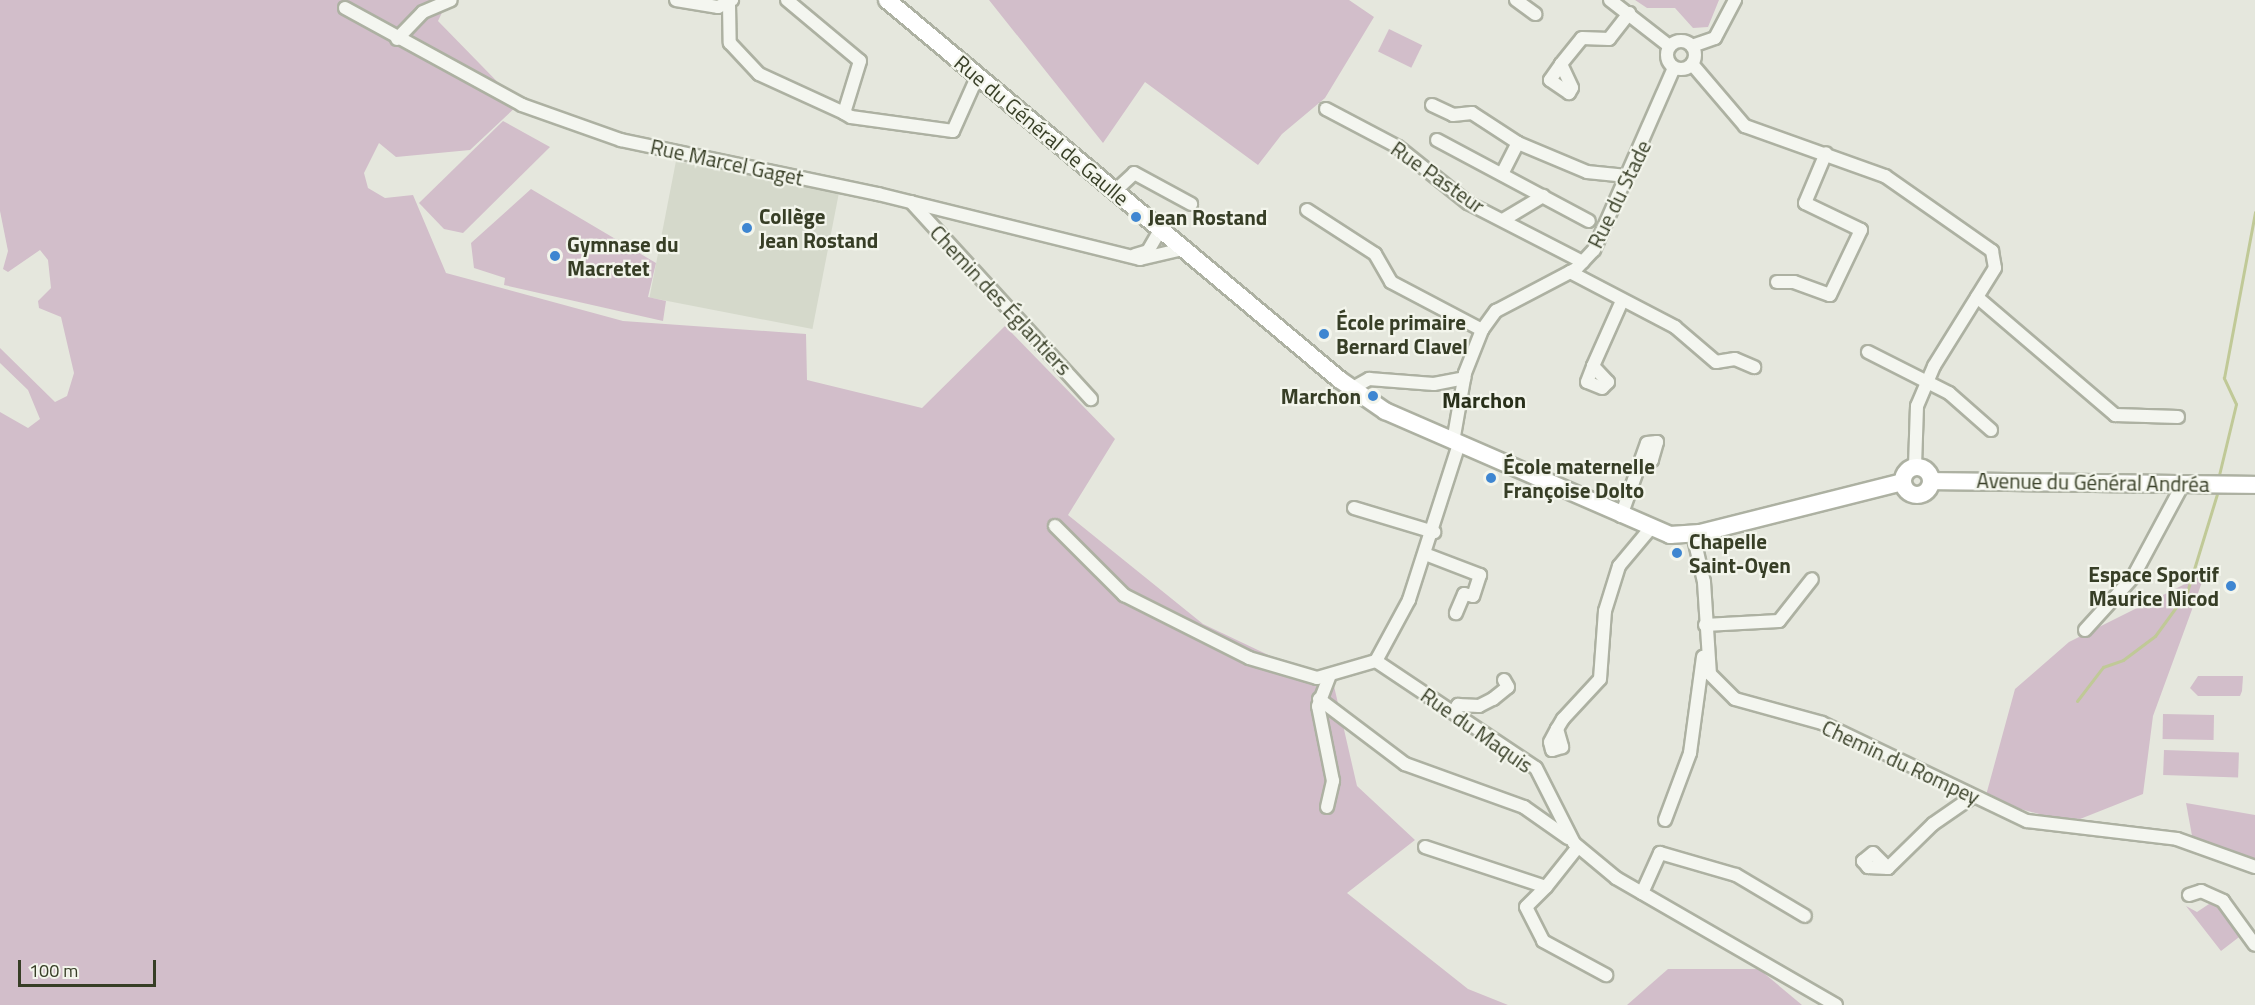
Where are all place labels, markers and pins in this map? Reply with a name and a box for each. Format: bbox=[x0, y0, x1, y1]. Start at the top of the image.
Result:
place label: Collège Jean Rostand bbox=[759, 203, 878, 253]
place label: Jean Rostand bbox=[1148, 204, 1267, 230]
marker: Jean Rostand bbox=[1129, 210, 1143, 224]
marker: Collège Jean Rostand bbox=[740, 221, 754, 235]
place label: Gymnase du Macretet bbox=[567, 231, 679, 281]
marker: Gymnase du Macretet bbox=[548, 249, 562, 263]
place label: École primaire Bernard Clavel bbox=[1336, 309, 1468, 359]
marker: École primaire Bernard Clavel bbox=[1317, 327, 1331, 341]
place label: Marchon bbox=[1281, 383, 1361, 409]
marker: Marchon bbox=[1366, 389, 1380, 403]
place label: École maternelle Françoise Dolto bbox=[1503, 453, 1655, 503]
marker: École maternelle Françoise Dolto bbox=[1484, 471, 1498, 485]
place label: Chapelle Saint-Oyen bbox=[1689, 528, 1791, 578]
marker: Chapelle Saint-Oyen bbox=[1670, 546, 1684, 560]
place label: Espace Sportif Maurice Nicod bbox=[2088, 561, 2219, 611]
marker: Espace Sportif Maurice Nicod bbox=[2224, 579, 2238, 593]

